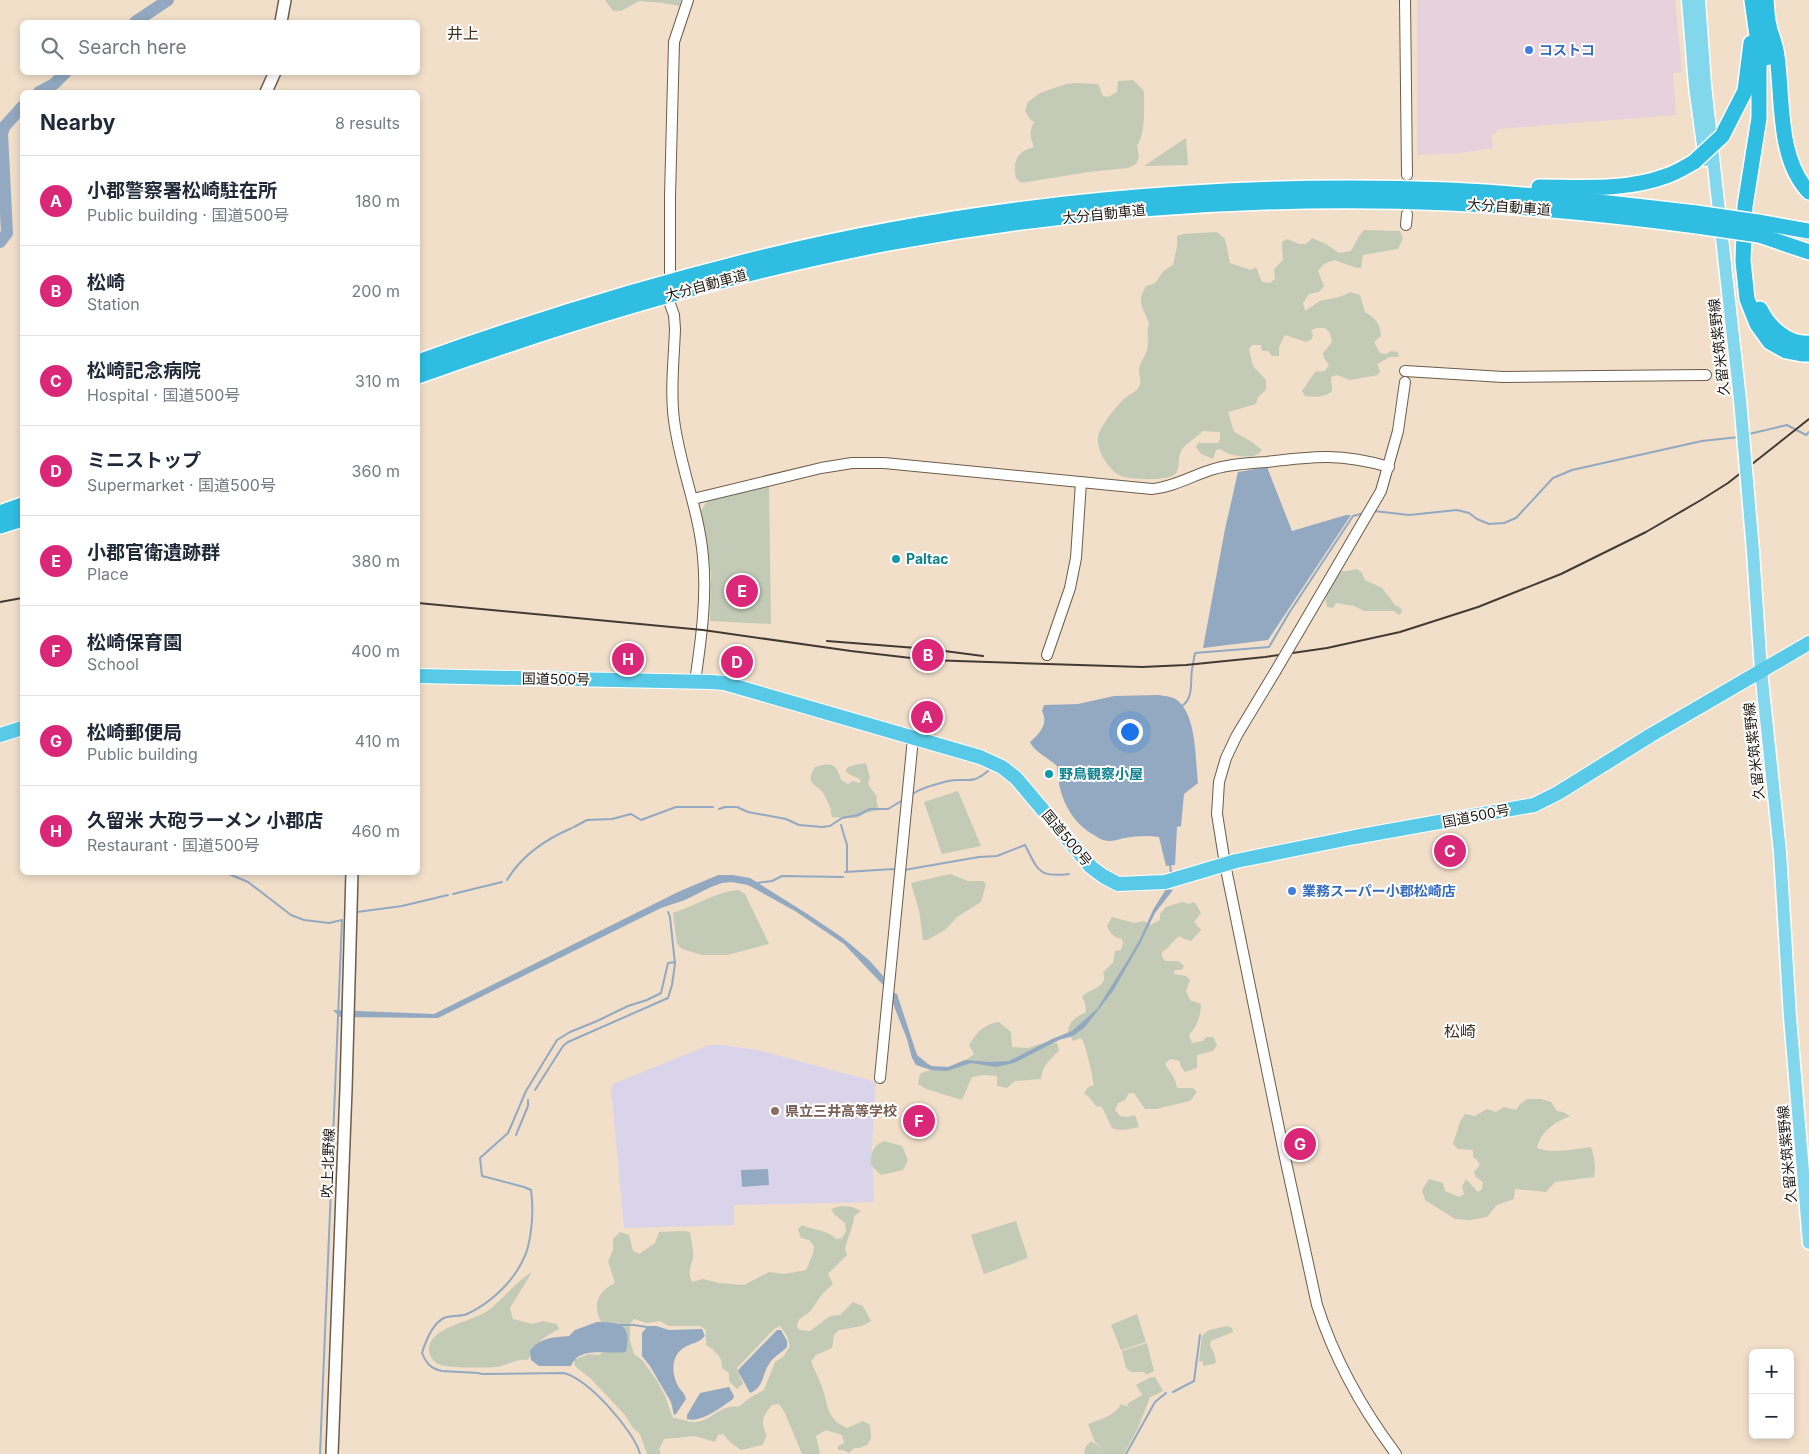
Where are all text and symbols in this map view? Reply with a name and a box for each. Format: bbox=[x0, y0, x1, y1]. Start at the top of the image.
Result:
search box bbox=[20, 20, 420, 75]
district label: 井上 bbox=[447, 23, 479, 43]
icon: search bbox=[38, 34, 66, 62]
text: Search here bbox=[78, 36, 187, 59]
place label: コストコ bbox=[1539, 41, 1595, 58]
marker: コストコ bbox=[1523, 44, 1535, 56]
text: Nearby bbox=[40, 110, 115, 135]
text: 8 results bbox=[335, 113, 400, 133]
text: 小郡警察署松崎駐在所 bbox=[87, 179, 277, 202]
text: A bbox=[50, 191, 62, 211]
text: 180 m bbox=[355, 191, 400, 211]
street label: 大分自動車道 bbox=[1467, 195, 1552, 218]
street label: 大分自動車道 bbox=[1061, 201, 1147, 226]
text: Public building · 国道500号 bbox=[87, 205, 289, 225]
street label: 大分自動車道 bbox=[663, 265, 749, 304]
text: 松崎 bbox=[87, 271, 125, 294]
text: B bbox=[51, 281, 61, 301]
text: 200 m bbox=[352, 281, 400, 301]
text: Station bbox=[87, 294, 140, 314]
street label: 久留米筑紫野線 bbox=[1705, 297, 1732, 397]
text: 松崎記念病院 bbox=[87, 359, 201, 382]
text: C bbox=[50, 371, 62, 391]
text: 310 m bbox=[355, 371, 400, 391]
text: Hospital · 国道500号 bbox=[87, 385, 240, 405]
text: ミニストップ bbox=[87, 449, 201, 472]
text: D bbox=[50, 461, 62, 481]
text: 360 m bbox=[352, 461, 400, 481]
text: Supermarket · 国道500号 bbox=[87, 475, 276, 495]
text: 小郡官衛遺跡群 bbox=[87, 541, 220, 564]
place label: Paltac bbox=[906, 550, 949, 567]
text: E bbox=[51, 551, 61, 571]
text: 380 m bbox=[352, 551, 400, 571]
marker: Paltac bbox=[890, 553, 902, 565]
text: Place bbox=[87, 564, 129, 584]
pin: E bbox=[726, 572, 758, 610]
text: 松崎保育園 bbox=[87, 631, 182, 654]
pin: B bbox=[912, 636, 944, 674]
pin: H bbox=[612, 640, 644, 678]
text: F bbox=[51, 641, 61, 661]
text: 400 m bbox=[351, 641, 400, 661]
pin: D bbox=[721, 643, 753, 681]
text: School bbox=[87, 654, 139, 674]
street label: 国道500号 bbox=[522, 669, 590, 688]
pin: A bbox=[911, 698, 943, 736]
street label: 久留米筑紫野線 bbox=[1740, 701, 1767, 801]
your location bbox=[1117, 719, 1143, 745]
text: 松崎郵便局 bbox=[87, 721, 182, 744]
text: G bbox=[50, 731, 62, 751]
text: 410 m bbox=[355, 731, 400, 751]
text: Public building bbox=[87, 744, 198, 764]
place label: 野鳥観察小屋 bbox=[1059, 765, 1143, 782]
marker: 野鳥観察小屋 bbox=[1043, 768, 1055, 780]
street label: 国道500号 bbox=[1441, 801, 1511, 830]
street label: 国道500号 bbox=[1039, 806, 1096, 869]
text: 久留米 大砲ラーメン 小郡店 bbox=[87, 809, 323, 832]
text: H bbox=[50, 821, 62, 841]
text: 460 m bbox=[351, 821, 400, 841]
pin: C bbox=[1434, 832, 1466, 870]
text: Restaurant · 国道500号 bbox=[87, 835, 260, 855]
place label: 業務スーパー小郡松崎店 bbox=[1302, 882, 1456, 899]
marker: 業務スーパー小郡松崎店 bbox=[1286, 885, 1298, 897]
district label: 松崎 bbox=[1444, 1021, 1476, 1041]
place label: 県立三井高等学校 bbox=[785, 1102, 897, 1119]
pin: F bbox=[903, 1102, 935, 1140]
street label: 久留米筑紫野線 bbox=[1774, 1104, 1799, 1204]
marker: 県立三井高等学校 bbox=[769, 1105, 781, 1117]
pin: G bbox=[1284, 1125, 1316, 1163]
street label: 吹上北野線 bbox=[318, 1128, 337, 1198]
map controls bbox=[1749, 1349, 1794, 1439]
button: + bbox=[1749, 1349, 1794, 1394]
button: − bbox=[1749, 1394, 1794, 1439]

